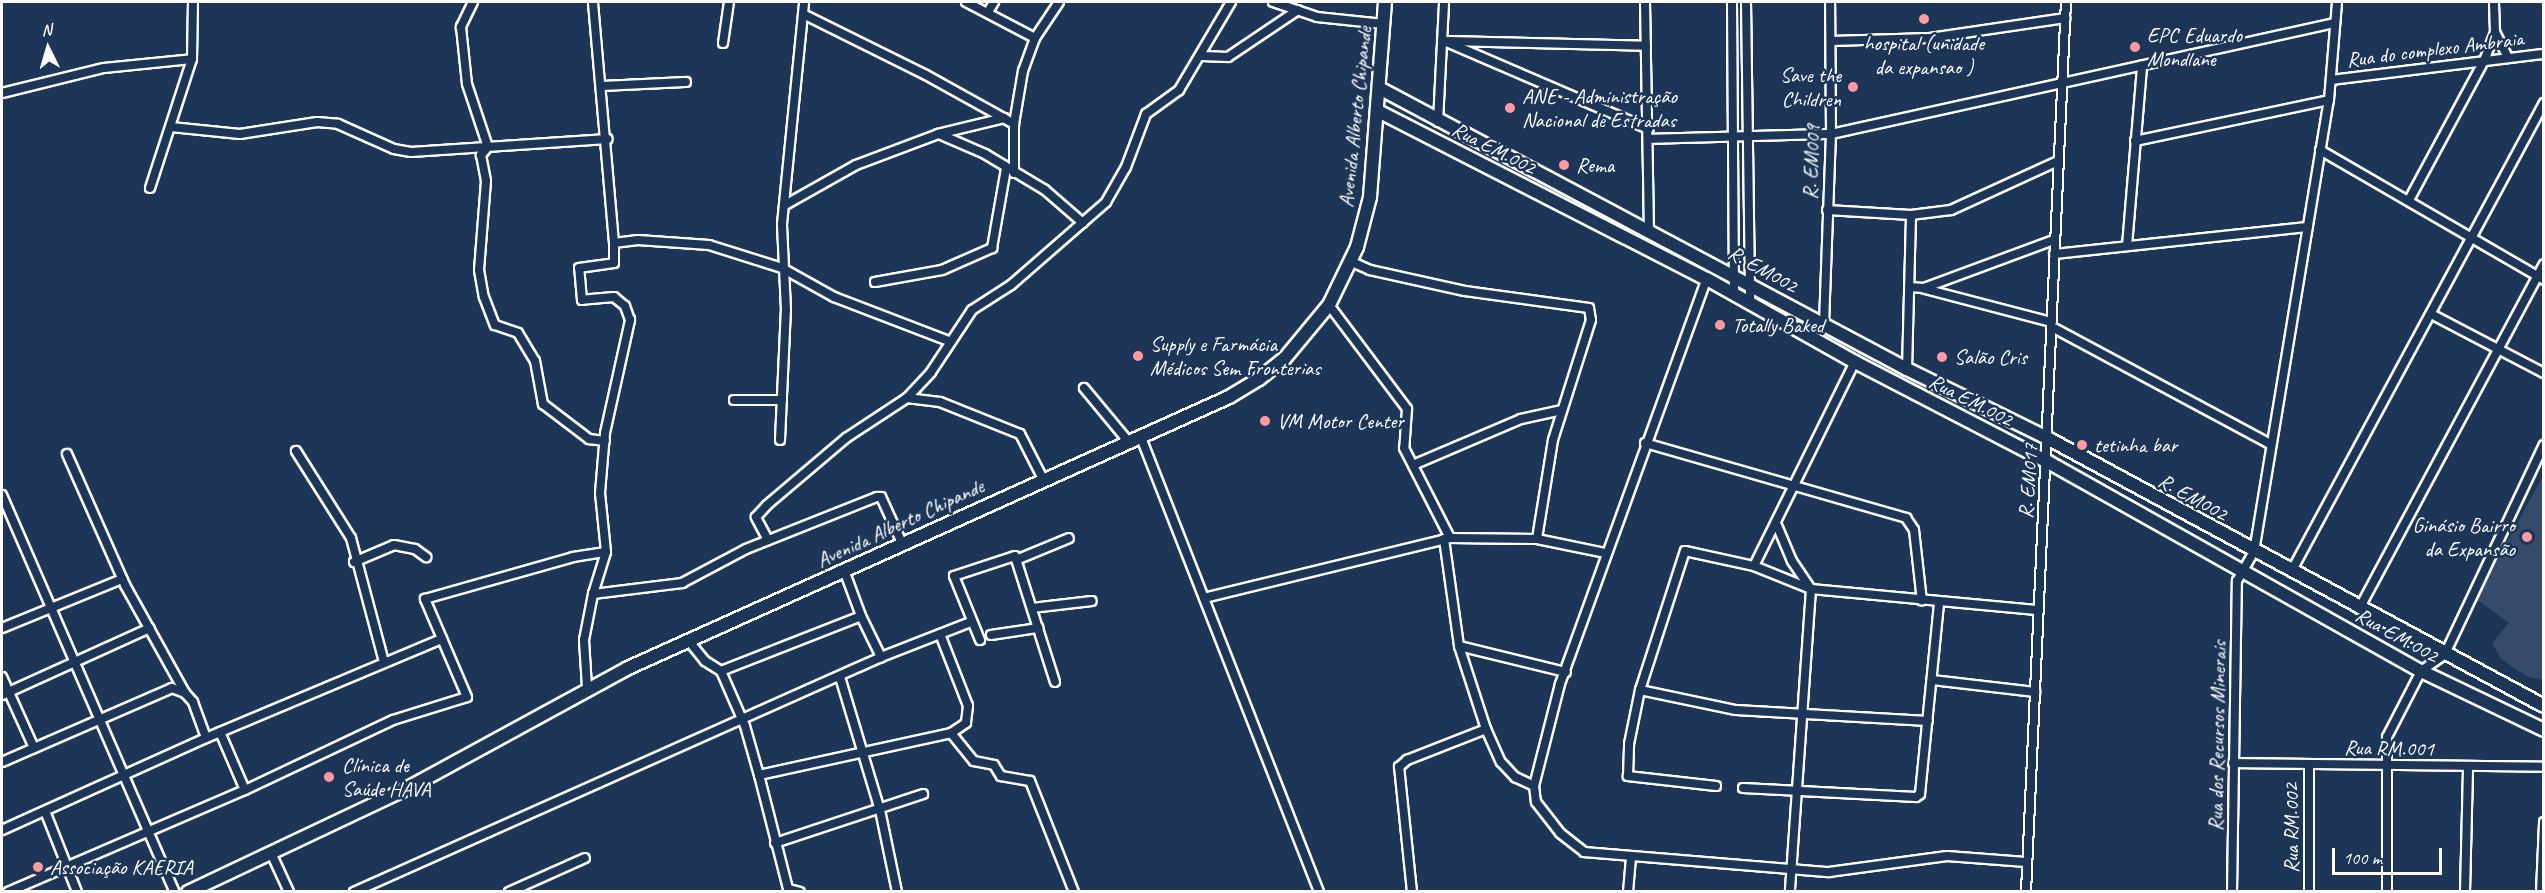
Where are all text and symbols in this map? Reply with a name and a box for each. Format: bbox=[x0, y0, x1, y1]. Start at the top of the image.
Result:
marker: hospital (unidade da expansao ) bbox=[1915, 10, 1933, 28]
north arrow bbox=[18, 18, 78, 78]
text: N bbox=[41, 20, 52, 40]
place label: EPC Eduardo Mondlane bbox=[2147, 22, 2242, 72]
street label: Avenida Alberto Chipande bbox=[1333, 26, 1377, 208]
street label: Rua do complexo Ambraia bbox=[2345, 26, 2525, 72]
place label: hospital (unidade da expansao ) bbox=[1864, 30, 1984, 80]
marker: EPC Eduardo Mondlane bbox=[2128, 40, 2142, 54]
place label: Save the Children bbox=[1780, 62, 1841, 112]
marker: Save the Children bbox=[1846, 80, 1860, 94]
place label: ANE - Administração Nacional de Estradas bbox=[1522, 83, 1677, 133]
marker: ANE - Administração Nacional de Estradas bbox=[1503, 101, 1517, 115]
street label: Rua EM.002 bbox=[1448, 116, 1540, 180]
street label: R. EM009 bbox=[1797, 124, 1825, 200]
place label: Rema bbox=[1576, 152, 1614, 178]
marker: Rema bbox=[1557, 158, 1571, 172]
street label: R. EM002 bbox=[1724, 240, 1802, 298]
place label: Totally Baked bbox=[1732, 312, 1825, 338]
marker: Totally Baked bbox=[1713, 318, 1727, 332]
place label: Supply e Farmácia Médicos Sem Fronterias bbox=[1150, 331, 1320, 381]
place label: Salão Cris bbox=[1954, 344, 2027, 370]
marker: Supply e Farmácia Médicos Sem Fronterias bbox=[1131, 349, 1145, 363]
marker: Salão Cris bbox=[1935, 350, 1949, 364]
street label: Rua EM.002 bbox=[1925, 368, 2017, 432]
place label: VM Motor Center bbox=[1277, 408, 1404, 434]
marker: VM Motor Center bbox=[1258, 414, 1272, 428]
place label: tetinha bar bbox=[2094, 432, 2177, 458]
marker: tetinha bar bbox=[2075, 438, 2089, 452]
street label: R. EM017 bbox=[2013, 443, 2043, 519]
street label: R. EM002 bbox=[2154, 468, 2232, 526]
street label: Avenida Alberto Chipande bbox=[813, 473, 987, 573]
place label: Ginásio Bairro da Expansão bbox=[2412, 512, 2515, 562]
marker: Ginásio Bairro da Expansão bbox=[2520, 530, 2534, 544]
street label: Rua EM.002 bbox=[2351, 602, 2443, 668]
street label: Rua dos Recursos Minerais bbox=[2203, 641, 2231, 831]
street label: Rua RM.001 bbox=[2343, 735, 2435, 761]
place label: Clínica de Saúde HAVA bbox=[342, 752, 431, 802]
marker: Clínica de Saúde HAVA bbox=[320, 768, 338, 786]
street label: Rua RM.002 bbox=[2278, 783, 2304, 873]
scale bar bbox=[2335, 836, 2444, 874]
text: 100 m bbox=[2343, 847, 2382, 869]
place label: Associação KAERIA bbox=[50, 854, 193, 880]
marker: Associação KAERIA bbox=[31, 860, 45, 874]

